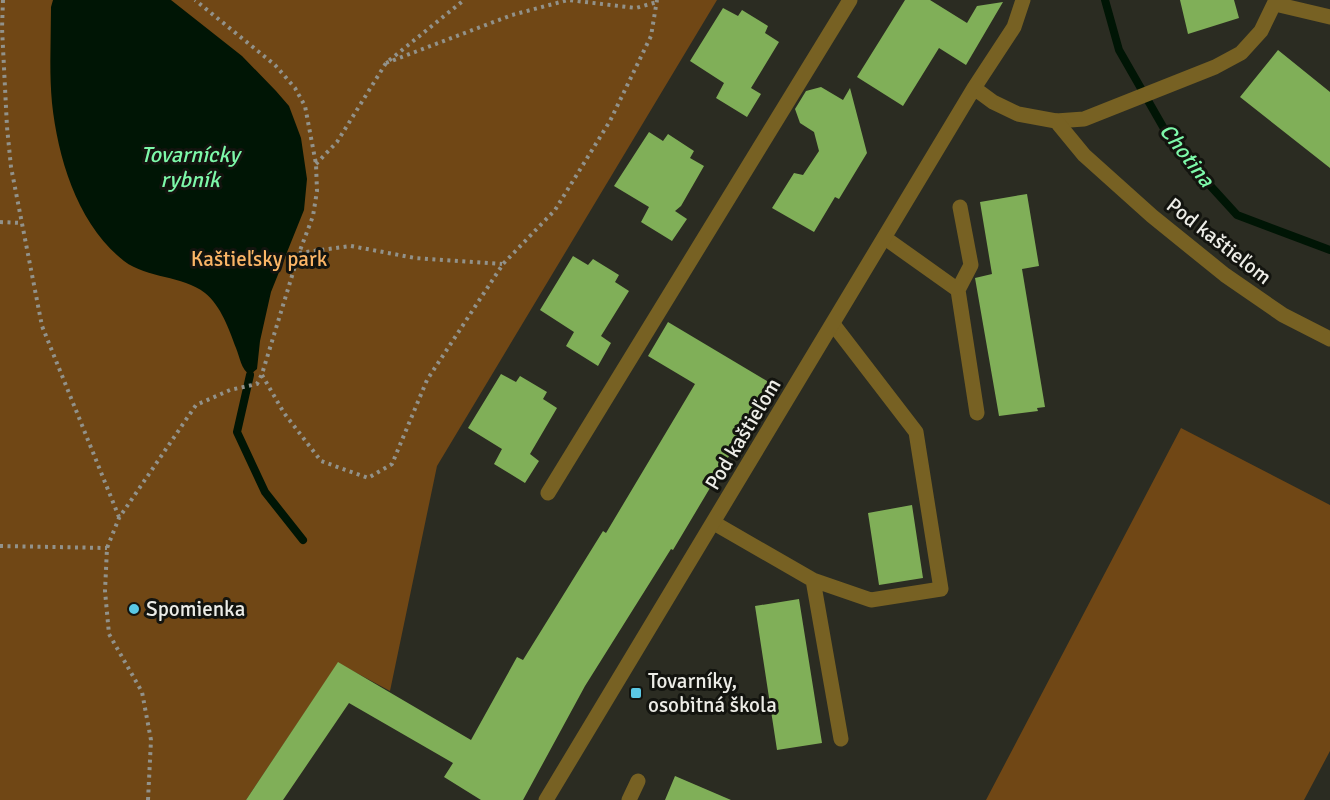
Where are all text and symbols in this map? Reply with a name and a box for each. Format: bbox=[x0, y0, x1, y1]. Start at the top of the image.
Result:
water label: Chotina bbox=[1154, 118, 1221, 193]
water label: Tovarnícky rybník bbox=[140, 141, 242, 193]
street label: Pod kaštieľom bbox=[1161, 192, 1277, 290]
park label: Kaštieľsky park bbox=[191, 246, 328, 272]
street label: Pod kaštieľom bbox=[699, 373, 787, 495]
place label: Spomienka bbox=[146, 596, 245, 622]
marker: Spomienka bbox=[127, 602, 141, 616]
place label: Tovarníky, osobitná škola bbox=[648, 668, 777, 718]
marker: Tovarníky, osobitná škola bbox=[629, 686, 643, 700]

